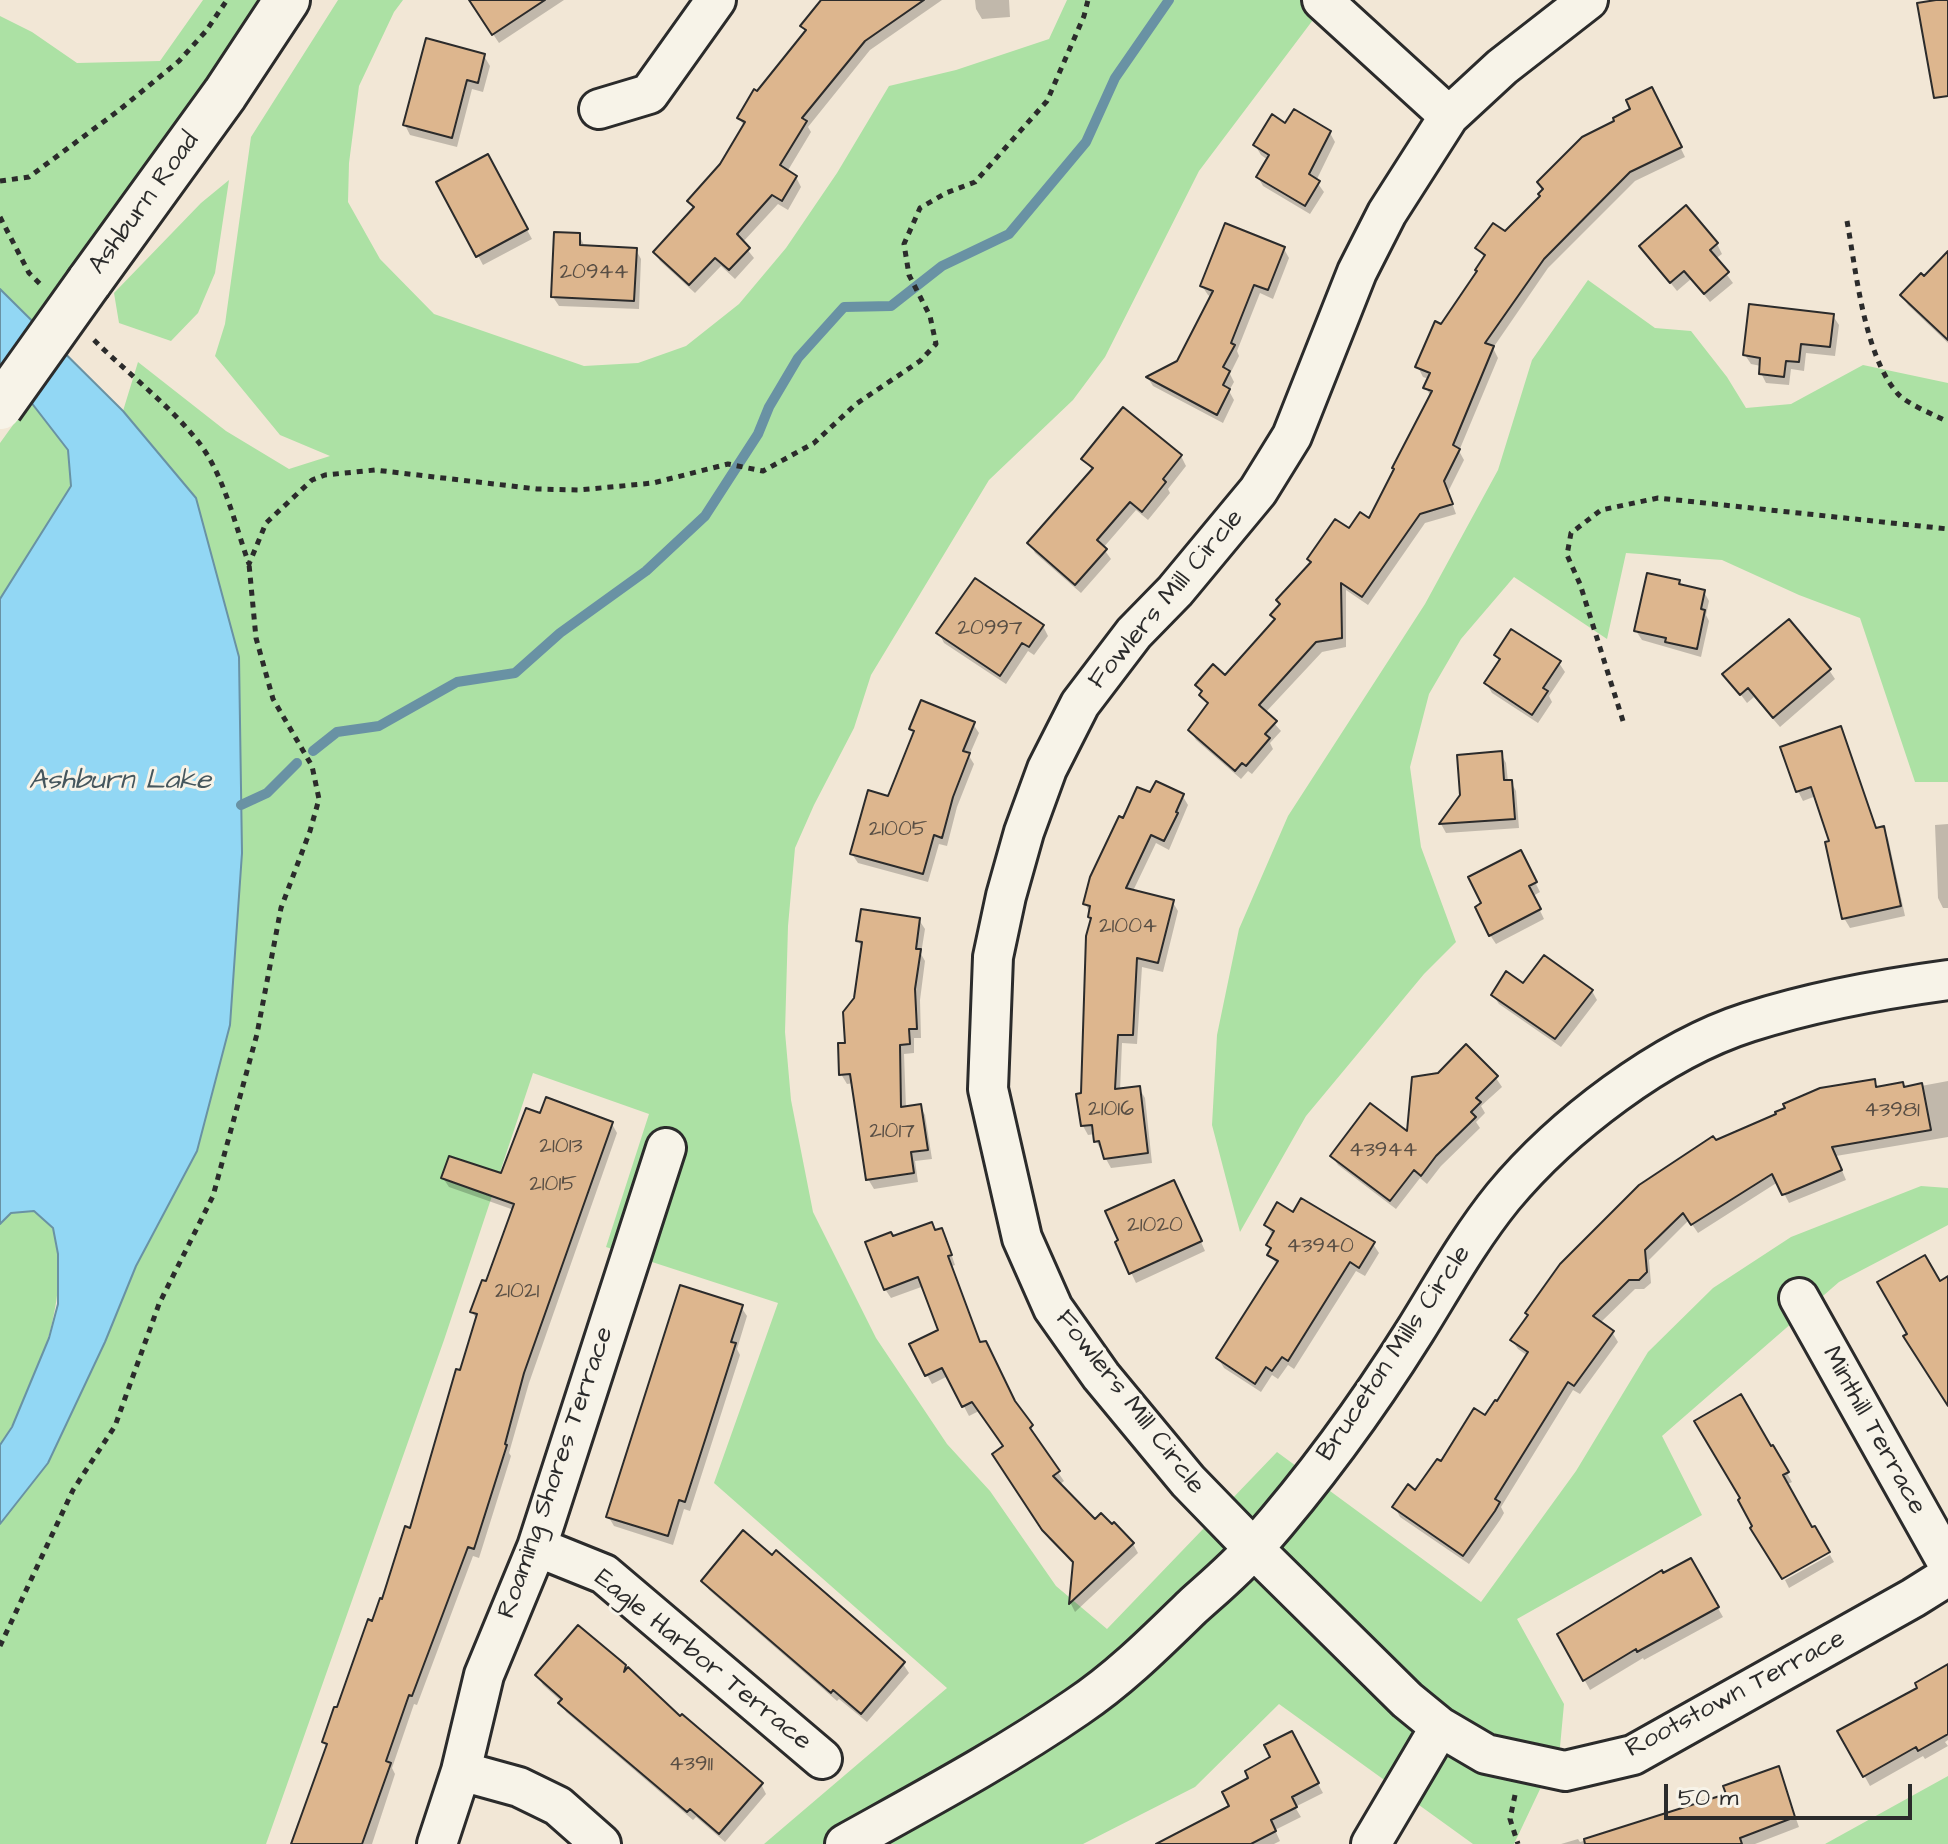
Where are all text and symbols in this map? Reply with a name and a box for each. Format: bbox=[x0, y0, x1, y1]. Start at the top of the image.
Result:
street label: Ashburn Road bbox=[83, 127, 207, 281]
house number: 20944 bbox=[560, 260, 628, 286]
street label: Fowlers Mill Circle bbox=[1083, 504, 1251, 696]
house number: 20997 bbox=[957, 616, 1023, 642]
water label: Ashburn Lake bbox=[29, 765, 211, 799]
house number: 21005 bbox=[869, 817, 927, 843]
house number: 21004 bbox=[1099, 914, 1157, 940]
house number: 21016 bbox=[1088, 1097, 1134, 1123]
house number: 43981 bbox=[1864, 1098, 1920, 1124]
house number: 21017 bbox=[869, 1119, 915, 1145]
house number: 21013 bbox=[539, 1134, 583, 1160]
house number: 43944 bbox=[1349, 1138, 1417, 1164]
house number: 21015 bbox=[529, 1172, 577, 1198]
house number: 21020 bbox=[1127, 1213, 1183, 1239]
house number: 43940 bbox=[1286, 1234, 1354, 1260]
street label: Bruceton Mills Circle bbox=[1311, 1240, 1479, 1468]
house number: 21021 bbox=[495, 1279, 539, 1305]
street label: Fowlers Mill Circle bbox=[1047, 1305, 1211, 1501]
street label: Roaming Shores Terrace bbox=[492, 1323, 622, 1623]
street label: Minthill Terrace bbox=[1814, 1342, 1932, 1520]
street label: Eagle Harbor Terrace bbox=[587, 1564, 817, 1758]
street label: Rootstown Terrace bbox=[1621, 1624, 1851, 1766]
house number: 43911 bbox=[669, 1752, 713, 1778]
scale bar bbox=[1668, 1768, 1916, 1818]
text: 50 m bbox=[1678, 1781, 1738, 1815]

